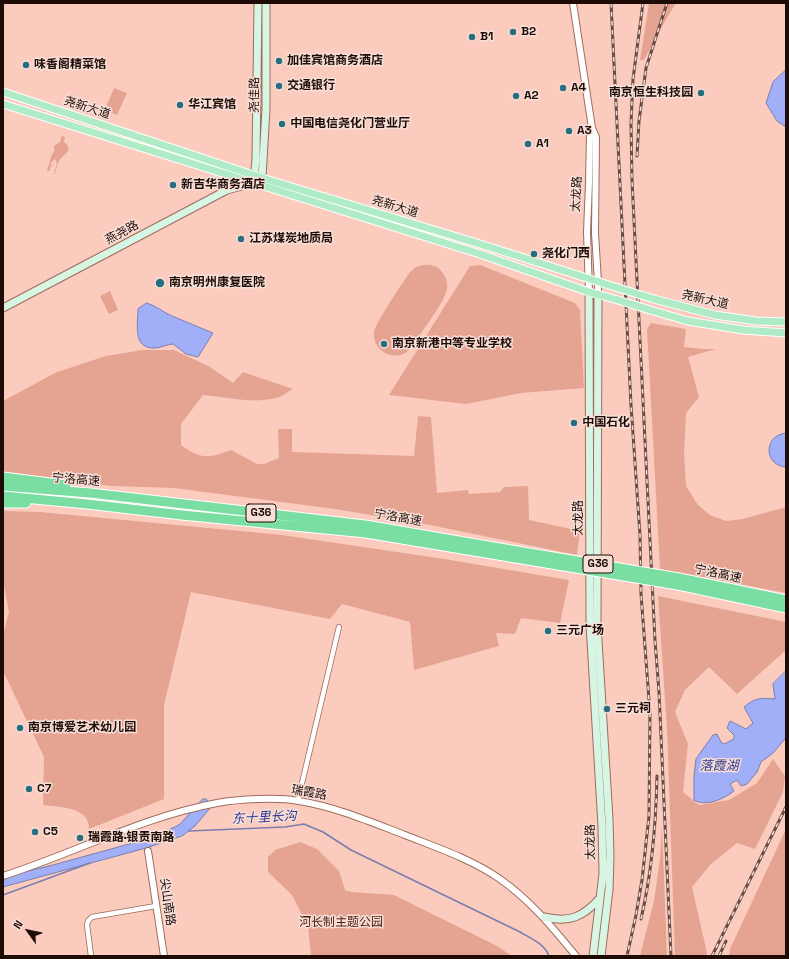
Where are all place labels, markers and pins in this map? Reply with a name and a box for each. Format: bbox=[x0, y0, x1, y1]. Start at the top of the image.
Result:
place label: B2 bbox=[521, 25, 536, 39]
marker: B2 bbox=[508, 27, 518, 37]
place label: B1 bbox=[480, 30, 493, 44]
marker: B1 bbox=[467, 32, 477, 42]
place label: 加佳宾馆商务酒店 bbox=[287, 54, 383, 68]
marker: 加佳宾馆商务酒店 bbox=[274, 56, 284, 66]
place label: 味香阁精菜馆 bbox=[34, 58, 106, 72]
marker: 味香阁精菜馆 bbox=[21, 60, 31, 70]
place label: 交通银行 bbox=[287, 79, 335, 93]
marker: 交通银行 bbox=[274, 81, 284, 91]
place label: A4 bbox=[571, 81, 586, 95]
marker: A4 bbox=[558, 83, 568, 93]
place label: 南京恒生科技园 bbox=[609, 86, 693, 100]
marker: 南京恒生科技园 bbox=[696, 88, 706, 98]
place label: A2 bbox=[524, 89, 539, 103]
marker: A2 bbox=[511, 91, 521, 101]
place label: 华江宾馆 bbox=[188, 98, 236, 112]
marker: 华江宾馆 bbox=[175, 100, 185, 110]
place label: 中国电信尧化门营业厅 bbox=[290, 117, 410, 131]
marker: 中国电信尧化门营业厅 bbox=[277, 119, 287, 129]
place label: A3 bbox=[577, 124, 592, 138]
marker: A3 bbox=[564, 126, 574, 136]
place label: A1 bbox=[536, 137, 549, 151]
marker: A1 bbox=[523, 139, 533, 149]
place label: 新吉华商务酒店 bbox=[181, 178, 265, 192]
marker: 新吉华商务酒店 bbox=[168, 180, 178, 190]
place label: 江苏煤炭地质局 bbox=[249, 232, 333, 246]
marker: 江苏煤炭地质局 bbox=[236, 234, 246, 244]
place label: 尧化门西 bbox=[542, 247, 590, 261]
marker: 尧化门西 bbox=[529, 249, 539, 259]
place label: 南京明州康复医院 bbox=[169, 276, 265, 290]
marker: 南京明州康复医院 bbox=[154, 277, 166, 289]
place label: 南京新港中等专业学校 bbox=[392, 337, 512, 351]
marker: 南京新港中等专业学校 bbox=[379, 339, 389, 349]
place label: 中国石化 bbox=[582, 416, 630, 430]
marker: 中国石化 bbox=[569, 418, 579, 428]
place label: 三元广场 bbox=[556, 624, 604, 638]
marker: 三元广场 bbox=[543, 626, 553, 636]
place label: 三元祠 bbox=[615, 702, 651, 716]
marker: 三元祠 bbox=[602, 704, 612, 714]
place label: 南京博爱艺术幼儿园 bbox=[28, 721, 136, 735]
marker: 南京博爱艺术幼儿园 bbox=[15, 723, 25, 733]
place label: C7 bbox=[37, 782, 51, 796]
marker: C7 bbox=[24, 784, 34, 794]
place label: C5 bbox=[43, 825, 58, 839]
marker: C5 bbox=[30, 827, 40, 837]
place label: 瑞霞路·银贡南路 bbox=[88, 831, 175, 845]
marker: 瑞霞路·银贡南路 bbox=[75, 833, 85, 843]

